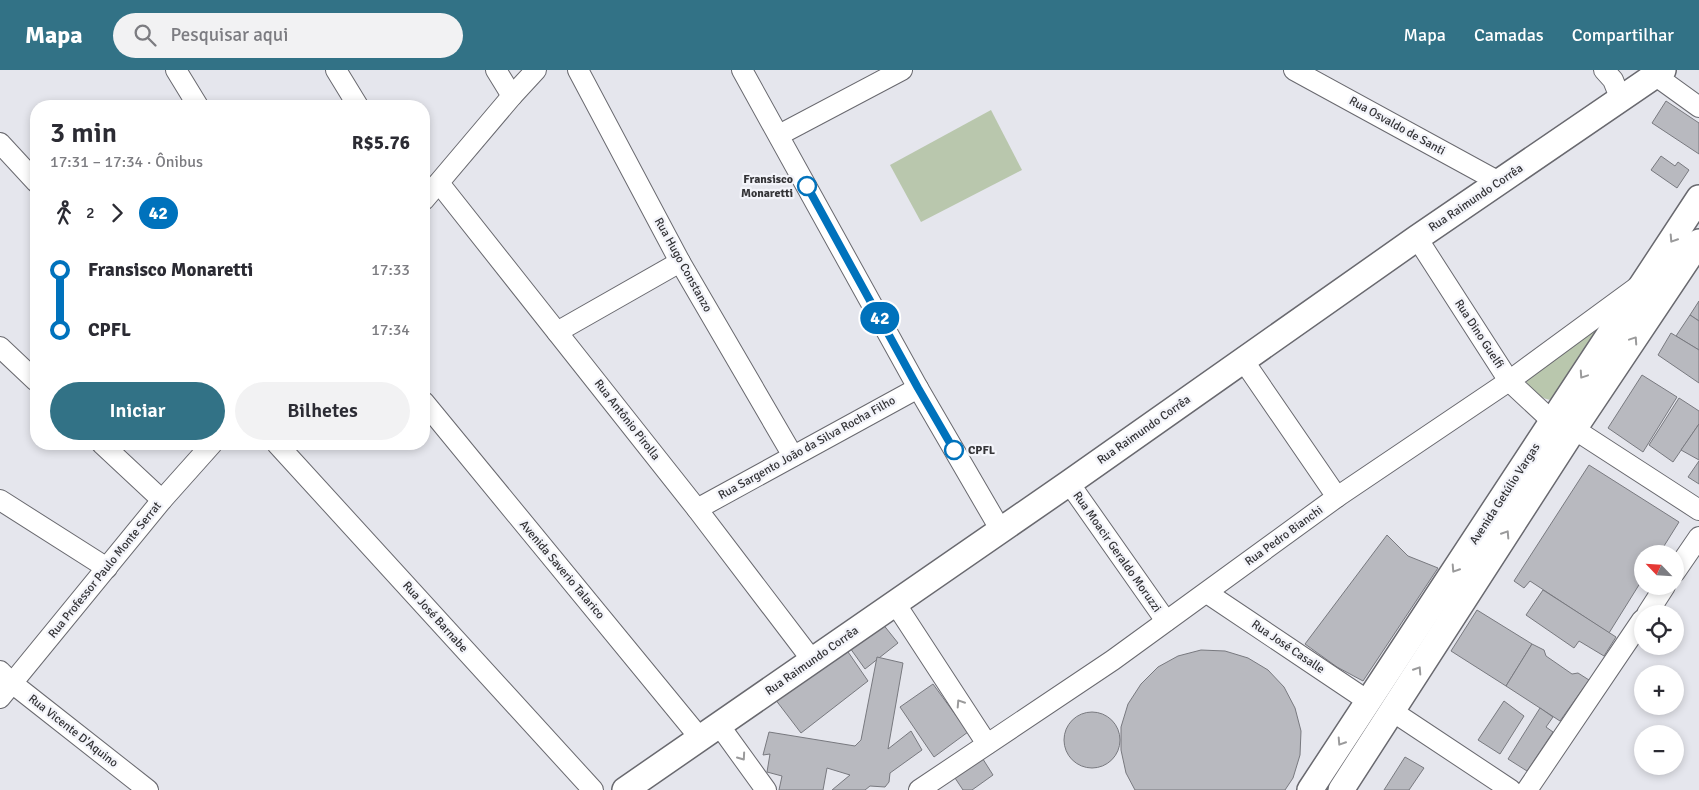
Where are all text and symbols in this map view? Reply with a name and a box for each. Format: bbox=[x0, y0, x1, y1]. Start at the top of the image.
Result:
search box bbox=[113, 13, 463, 58]
text: Mapa bbox=[25, 20, 83, 50]
icon: search bbox=[131, 21, 159, 49]
text: Pesquisar aqui bbox=[171, 23, 288, 47]
text: Mapa bbox=[1404, 24, 1446, 46]
text: Camadas bbox=[1474, 24, 1544, 46]
text: Compartilhar bbox=[1572, 24, 1674, 46]
street label: Rua Osvaldo de Santi bbox=[1346, 93, 1448, 159]
text: 3 min bbox=[50, 116, 117, 150]
text: R$5.76 bbox=[352, 131, 410, 155]
text: 17:31 – 17:34 · Ônibus bbox=[50, 152, 203, 172]
street label: Rua Raimundo Corrêa bbox=[1426, 161, 1526, 235]
place label: Fransisco Monaretti bbox=[741, 172, 793, 201]
marker: Fransisco Monaretti bbox=[797, 176, 817, 196]
icon: walk bbox=[50, 199, 78, 227]
icon: forward bbox=[103, 199, 131, 227]
text: 42 bbox=[149, 202, 168, 224]
text: 2 bbox=[86, 203, 95, 223]
street label: Rua Hugo Constanzo bbox=[651, 215, 715, 315]
one-way arrow bbox=[1669, 234, 1679, 243]
text: Fransisco Monaretti bbox=[88, 258, 253, 282]
text: 17:33 bbox=[371, 260, 410, 280]
street label: Rua Dino Guelfi bbox=[1451, 297, 1507, 371]
line badge: 42 bbox=[858, 302, 902, 334]
text: 42 bbox=[870, 307, 890, 329]
text: CPFL bbox=[88, 318, 131, 342]
text: 17:34 bbox=[371, 320, 410, 340]
one-way arrow bbox=[1628, 336, 1637, 345]
one-way arrow bbox=[1580, 369, 1589, 378]
street label: Rua Antônio Pirolla bbox=[591, 377, 663, 463]
button: Iniciar bbox=[50, 382, 225, 440]
button: Bilhetes bbox=[235, 382, 410, 440]
street label: Rua Raimundo Corrêa bbox=[1094, 392, 1194, 468]
street label: Rua Sargento João da Silva Rocha Filho bbox=[716, 393, 898, 503]
marker: CPFL bbox=[944, 440, 964, 460]
street label: Avenida Getúlio Vargas bbox=[1467, 440, 1543, 548]
place label: CPFL bbox=[968, 443, 996, 458]
street label: Rua Moacir Geraldo Moruzzi bbox=[1070, 489, 1164, 615]
street label: Rua Professor Paulo Monte Serrat bbox=[45, 499, 165, 641]
street label: Rua Pedro Bianchi bbox=[1242, 503, 1326, 569]
street label: Avenida Saverio Talarico bbox=[516, 518, 608, 622]
one-way arrow bbox=[1500, 530, 1510, 539]
north arrow bbox=[1634, 545, 1684, 595]
map controls bbox=[1634, 545, 1684, 775]
one-way arrow bbox=[1452, 564, 1462, 573]
street label: Rua José Barnabe bbox=[399, 578, 471, 656]
button: locate bbox=[1634, 605, 1684, 655]
street label: Rua José Casalle bbox=[1249, 617, 1327, 677]
street label: Rua Raimundo Corrêa bbox=[762, 623, 862, 699]
button: + bbox=[1634, 665, 1684, 715]
one-way arrow bbox=[1412, 667, 1422, 676]
street label: Rua Vicente D'Aquino bbox=[25, 691, 121, 771]
one-way arrow bbox=[957, 699, 966, 708]
button: − bbox=[1634, 725, 1684, 775]
one-way arrow bbox=[1338, 737, 1348, 746]
one-way arrow bbox=[737, 751, 745, 760]

